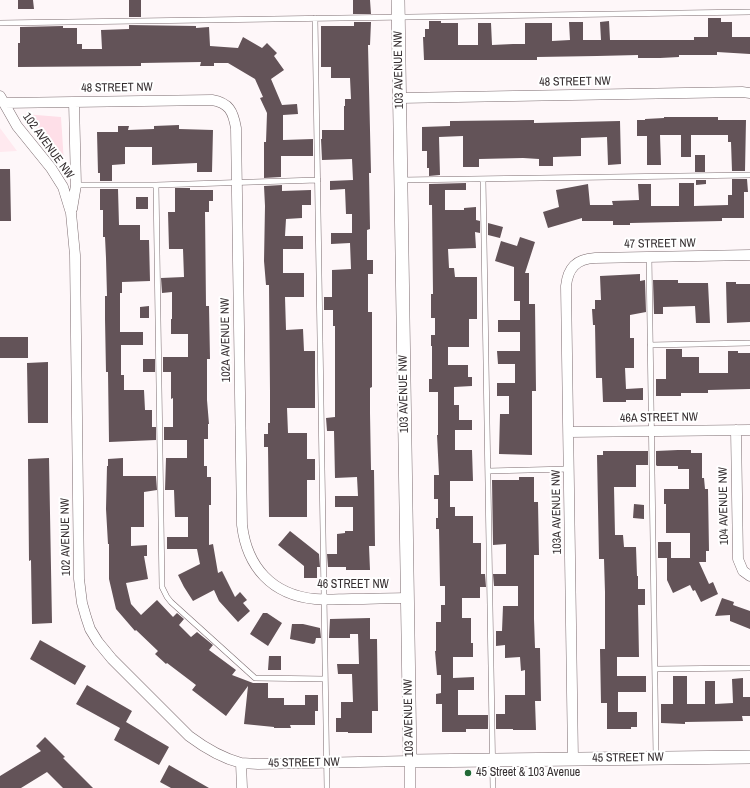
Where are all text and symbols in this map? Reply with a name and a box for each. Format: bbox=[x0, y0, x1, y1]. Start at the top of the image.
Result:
street label: 103 AVENUE NW bbox=[391, 31, 407, 109]
street label: 48 STREET NW bbox=[539, 74, 611, 90]
street label: 48 STREET NW bbox=[81, 80, 153, 96]
street label: 102 AVENUE NW bbox=[19, 110, 77, 182]
street label: 47 STREET NW bbox=[624, 236, 696, 252]
street label: 102A AVENUE NW bbox=[218, 298, 234, 382]
street label: 103 AVENUE NW bbox=[396, 355, 412, 433]
street label: 46A STREET NW bbox=[620, 410, 698, 426]
street label: 104 AVENUE NW bbox=[716, 467, 732, 545]
street label: 103A AVENUE NW bbox=[549, 470, 565, 554]
street label: 102 AVENUE NW bbox=[58, 498, 74, 576]
street label: 46 STREET NW bbox=[317, 578, 389, 592]
street label: 103 AVENUE NW bbox=[401, 679, 417, 757]
street label: 45 STREET NW bbox=[592, 750, 664, 766]
street label: 45 STREET NW bbox=[268, 755, 340, 771]
place label: 45 Street & 103 Avenue bbox=[476, 766, 580, 780]
marker: 45 Street & 103 Avenue bbox=[463, 768, 473, 778]

